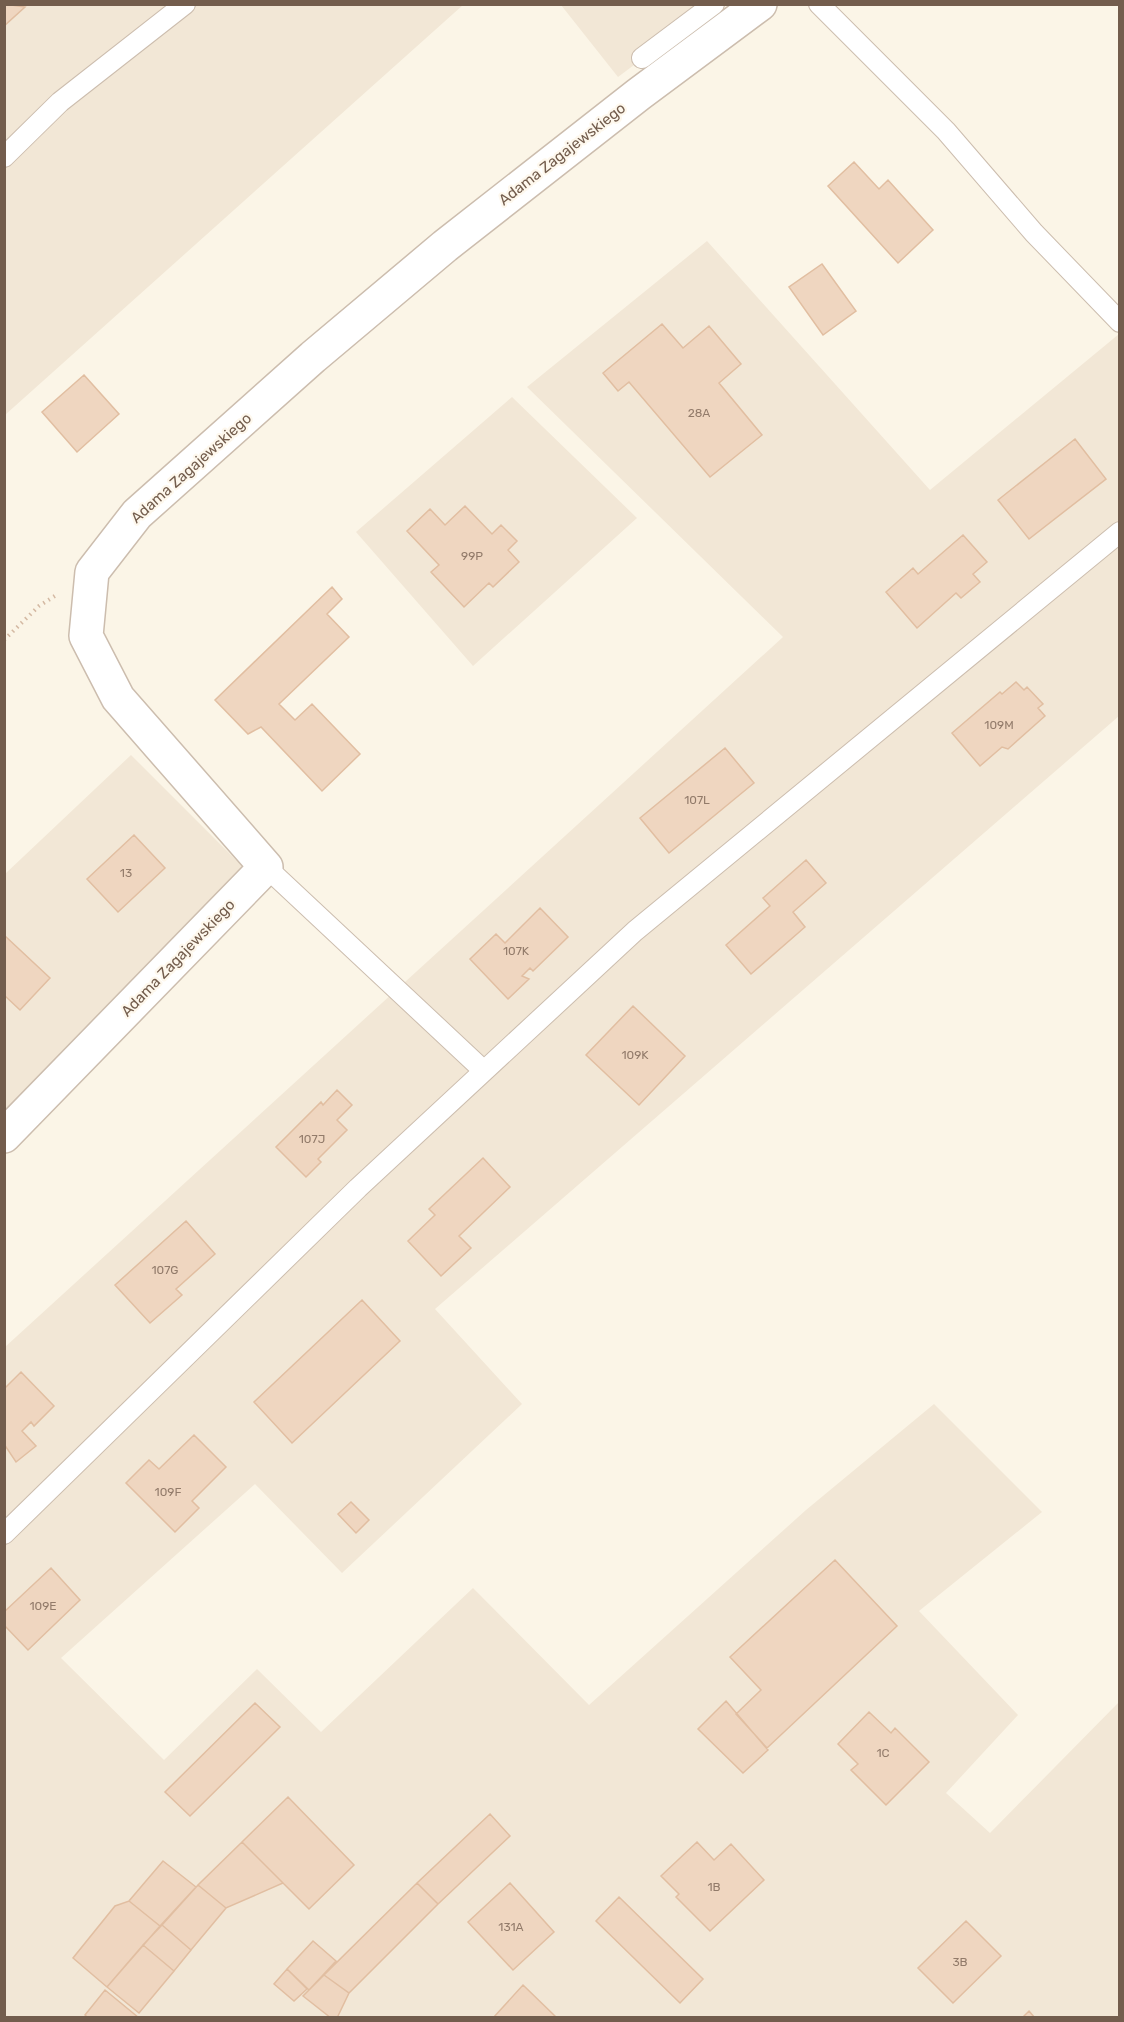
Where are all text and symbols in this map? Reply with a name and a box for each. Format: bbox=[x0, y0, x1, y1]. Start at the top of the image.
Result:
street label: Adama Zagajewskiego bbox=[495, 99, 629, 209]
house number: 28A bbox=[688, 406, 710, 420]
street label: Adama Zagajewskiego bbox=[127, 409, 255, 527]
house number: 99P bbox=[461, 549, 483, 563]
house number: 109M bbox=[984, 718, 1014, 732]
house number: 107L bbox=[684, 793, 710, 807]
house number: 13 bbox=[120, 866, 132, 880]
street label: Adama Zagajewskiego bbox=[117, 896, 239, 1020]
house number: 107K bbox=[503, 944, 530, 958]
house number: 109K bbox=[621, 1048, 649, 1062]
house number: 107J bbox=[299, 1132, 325, 1146]
house number: 107G bbox=[151, 1263, 179, 1277]
house number: 109F bbox=[155, 1485, 181, 1499]
house number: 109E bbox=[29, 1599, 57, 1613]
house number: 1C bbox=[876, 1746, 890, 1760]
house number: 1B bbox=[707, 1880, 721, 1894]
house number: 131A bbox=[498, 1920, 524, 1934]
house number: 3B bbox=[952, 1955, 968, 1969]

